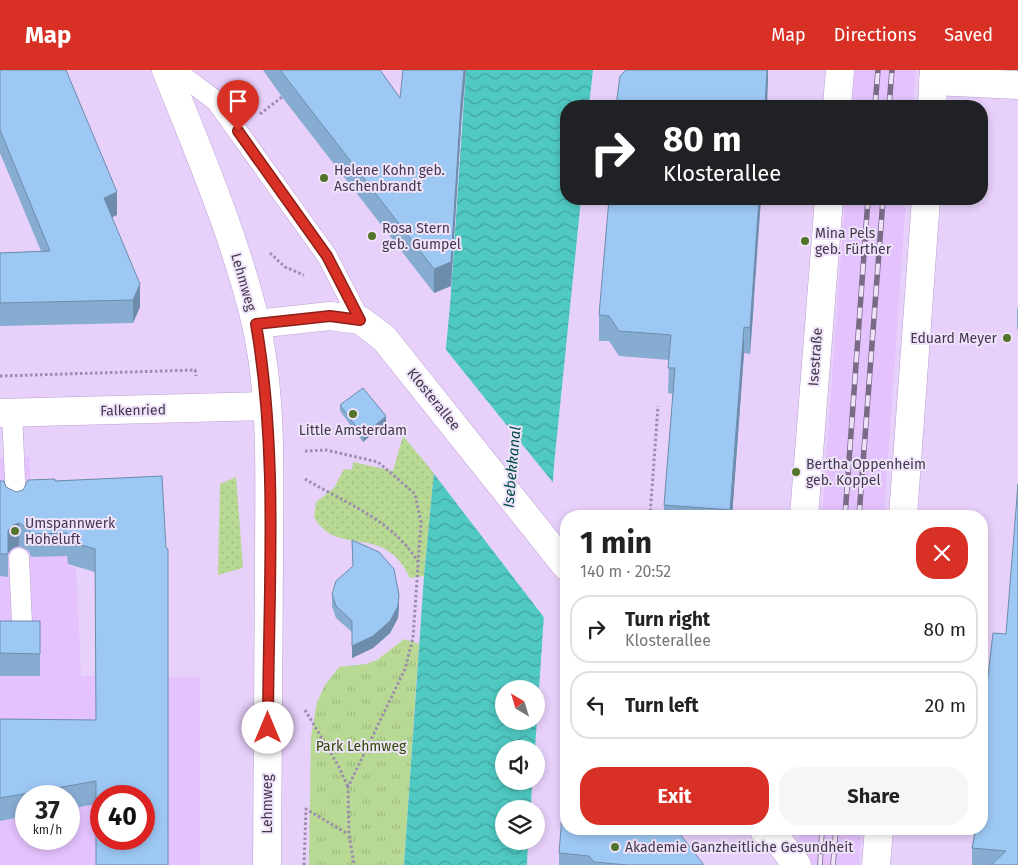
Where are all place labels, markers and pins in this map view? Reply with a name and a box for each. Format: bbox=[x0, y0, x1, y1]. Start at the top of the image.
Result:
pin bbox=[217, 80, 259, 131]
place label: Helene Kohn geb. Aschenbrandt bbox=[334, 162, 445, 195]
marker: Helene Kohn geb. Aschenbrandt bbox=[318, 172, 330, 184]
place label: Rosa Stern geb. Gumpel bbox=[382, 220, 461, 253]
place label: Mina Pels geb. Fürther bbox=[815, 225, 892, 258]
marker: Rosa Stern geb. Gumpel bbox=[366, 230, 378, 242]
marker: Mina Pels geb. Fürther bbox=[799, 235, 811, 247]
place label: Eduard Meyer bbox=[910, 330, 998, 347]
marker: Eduard Meyer bbox=[1001, 332, 1013, 344]
marker: Little Amsterdam bbox=[347, 408, 359, 420]
place label: Little Amsterdam bbox=[299, 422, 407, 439]
place label: Bertha Oppenheim geb. Koppel bbox=[806, 456, 926, 489]
marker: Bertha Oppenheim geb. Koppel bbox=[790, 466, 802, 478]
place label: Umspannwerk Hoheluft bbox=[25, 515, 116, 548]
marker: Umspannwerk Hoheluft bbox=[9, 525, 21, 537]
place label: Akademie Ganzheitliche Gesundheit bbox=[625, 839, 854, 856]
marker: Akademie Ganzheitliche Gesundheit bbox=[609, 841, 621, 853]

